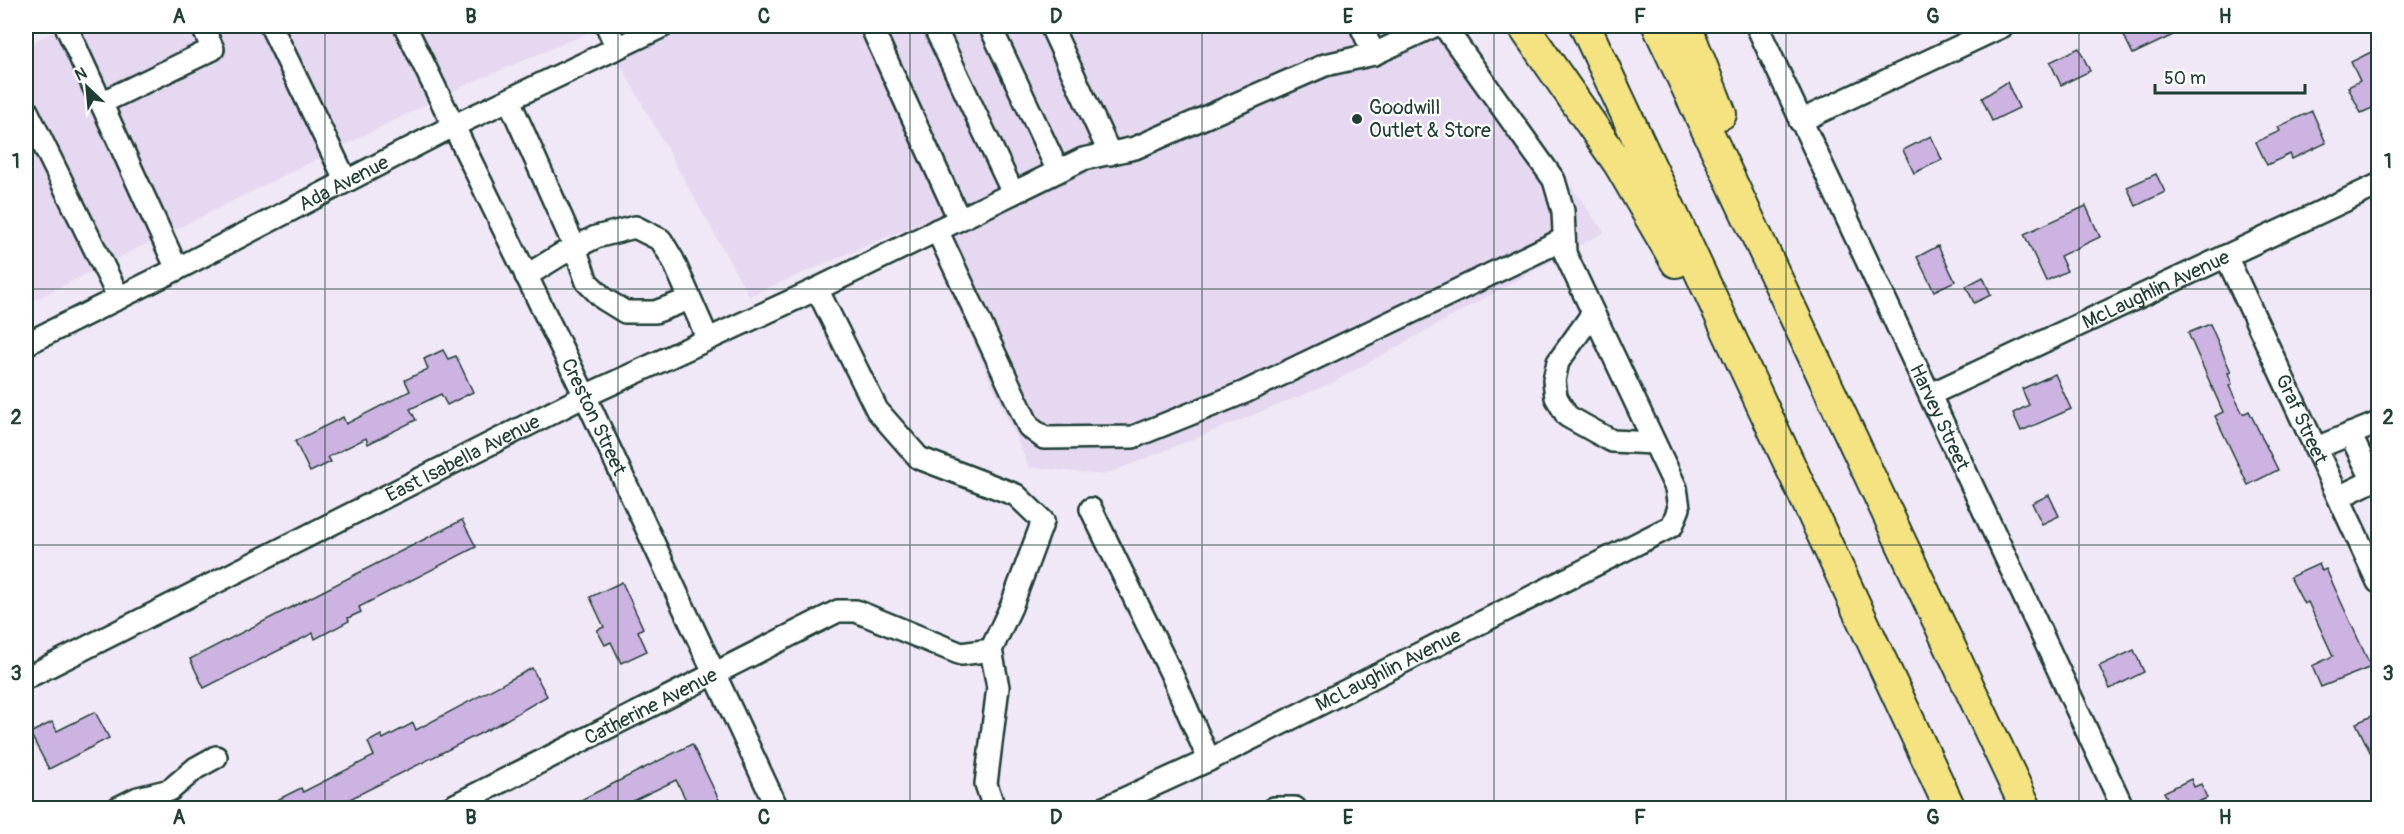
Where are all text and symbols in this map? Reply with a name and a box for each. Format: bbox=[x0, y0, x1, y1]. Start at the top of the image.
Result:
text: A bbox=[173, 4, 186, 29]
text: B bbox=[465, 4, 477, 29]
text: C bbox=[758, 4, 770, 29]
text: D bbox=[1050, 4, 1063, 29]
text: E bbox=[1343, 4, 1354, 29]
text: F bbox=[1634, 4, 1646, 29]
text: G bbox=[1926, 4, 1940, 29]
text: H bbox=[2219, 4, 2232, 29]
north arrow bbox=[57, 57, 117, 117]
scale bar bbox=[2155, 57, 2305, 95]
text: N bbox=[72, 63, 90, 86]
text: 50 m bbox=[2164, 67, 2206, 90]
place label: Goodwill Outlet & Store bbox=[1369, 95, 1491, 143]
marker: Goodwill Outlet & Store bbox=[1350, 112, 1364, 126]
text: 1 bbox=[12, 149, 20, 174]
text: 1 bbox=[2384, 149, 2392, 174]
street label: Ada Avenue bbox=[294, 150, 393, 217]
street label: McLaughlin Avenue bbox=[2078, 244, 2234, 335]
street label: Creston Street bbox=[556, 354, 633, 480]
street label: Harvey Street bbox=[1904, 360, 1976, 476]
street label: Graf Street bbox=[2270, 370, 2334, 469]
text: 2 bbox=[10, 405, 22, 430]
text: 2 bbox=[2382, 405, 2394, 430]
street label: East Isabella Avenue bbox=[382, 409, 544, 508]
street label: McLaughlin Avenue bbox=[1311, 623, 1465, 717]
text: 3 bbox=[10, 661, 22, 686]
text: 3 bbox=[2382, 661, 2394, 686]
street label: Catherine Avenue bbox=[580, 662, 722, 750]
text: A bbox=[173, 805, 186, 830]
text: B bbox=[465, 805, 477, 830]
text: C bbox=[758, 805, 770, 830]
text: D bbox=[1050, 805, 1063, 830]
text: E bbox=[1343, 805, 1354, 830]
text: F bbox=[1634, 805, 1646, 830]
text: G bbox=[1926, 805, 1940, 830]
text: H bbox=[2219, 805, 2232, 830]

